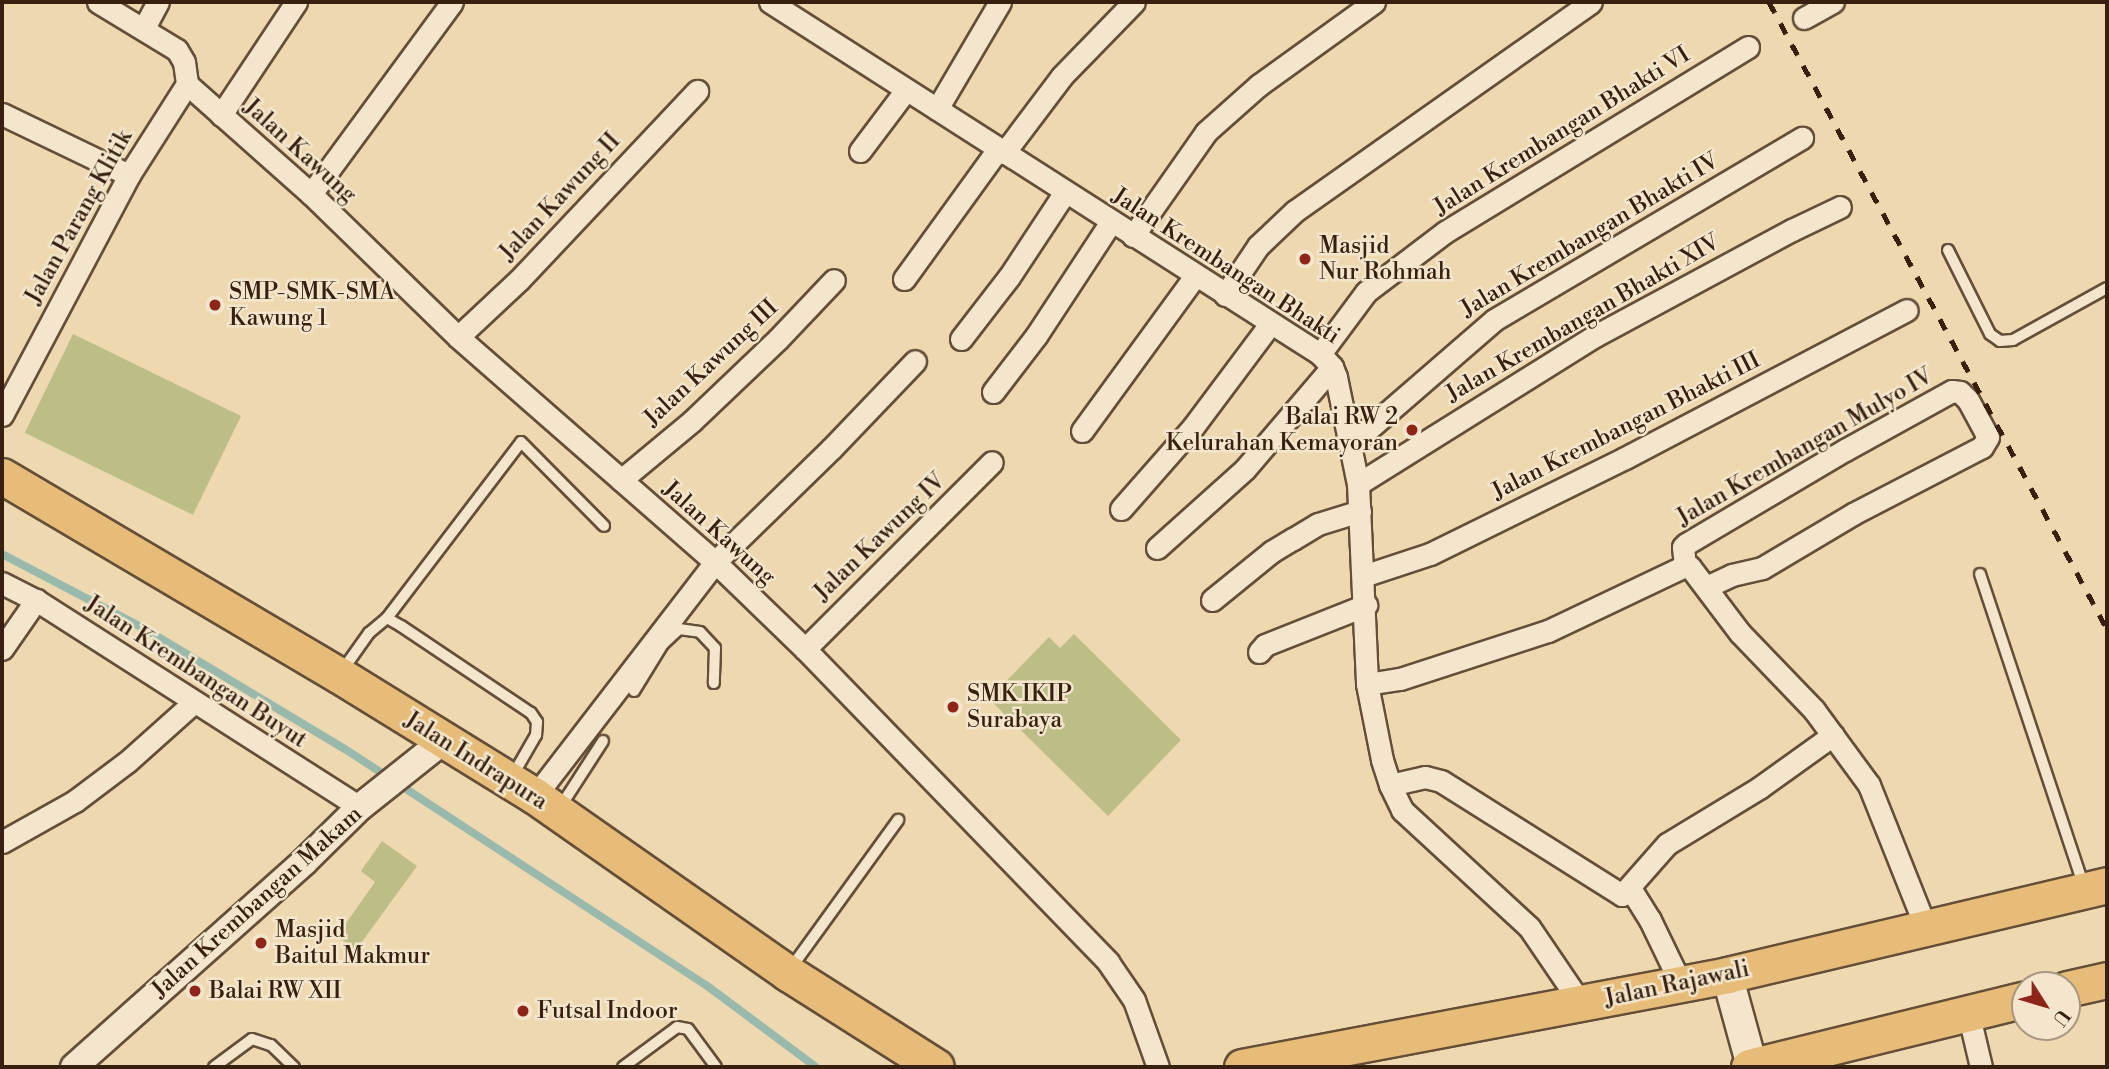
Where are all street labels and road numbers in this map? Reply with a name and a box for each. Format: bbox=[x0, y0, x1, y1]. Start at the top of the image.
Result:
street label: Jalan Krembangan Bhakti VI bbox=[1429, 41, 1695, 221]
street label: Jalan Kawung bbox=[238, 93, 362, 209]
street label: Jalan Parang Klitik bbox=[20, 125, 138, 309]
street label: Jalan Kawung II bbox=[494, 128, 626, 266]
street label: Jalan Krembangan Bhakti IV bbox=[1456, 147, 1724, 323]
street label: Jalan Krembangan Bhakti bbox=[1107, 182, 1345, 350]
street label: Jalan Krembangan Bhakti XIV bbox=[1441, 228, 1725, 408]
street label: Jalan Kawung III bbox=[638, 294, 784, 432]
street label: Jalan Krembangan Bhakti III bbox=[1487, 346, 1765, 506]
street label: Jalan Krembangan Mulyo IV bbox=[1672, 362, 1938, 532]
street label: Jalan Kawung IV bbox=[809, 467, 951, 607]
street label: Jalan Kawung bbox=[657, 475, 781, 591]
street label: Jalan Krembangan Buyut bbox=[80, 590, 312, 754]
street label: Jalan Indrapura bbox=[400, 706, 552, 816]
street label: Jalan Krembangan Makam bbox=[146, 800, 368, 1004]
street label: Jalan Rajawali bbox=[1602, 955, 1752, 1013]

